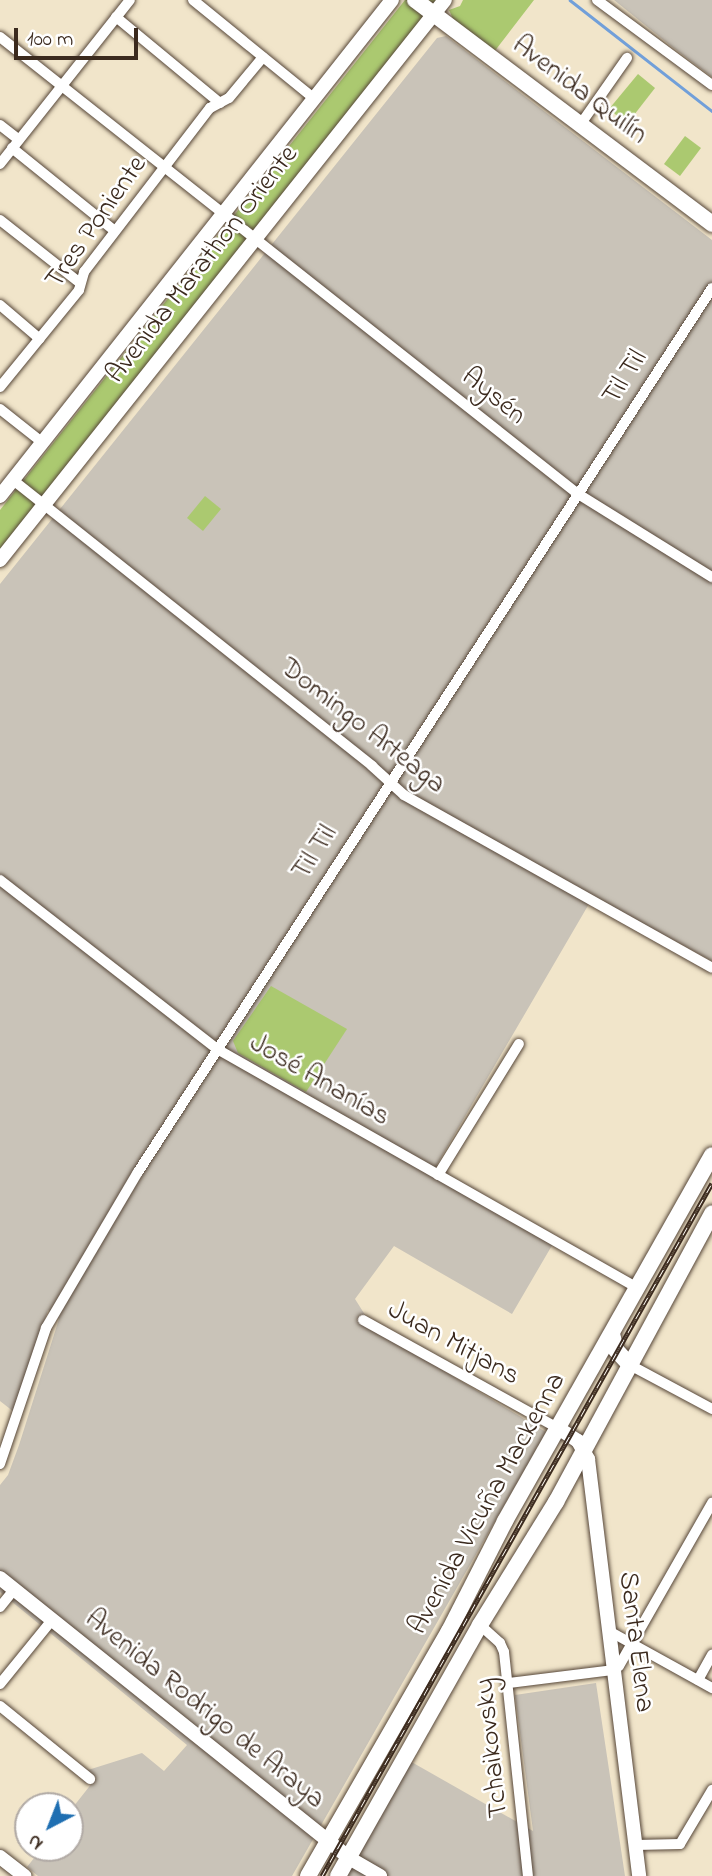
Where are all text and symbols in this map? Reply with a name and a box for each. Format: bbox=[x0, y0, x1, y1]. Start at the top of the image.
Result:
scale bar bbox=[18, 14, 142, 58]
text: 100 m bbox=[27, 25, 73, 55]
street label: Avenida Quilín bbox=[505, 29, 653, 153]
street label: Avenida Marathon Oriente bbox=[100, 139, 306, 391]
street label: Tres Poniente bbox=[39, 150, 155, 296]
street label: Til Til bbox=[596, 344, 656, 412]
street label: Aysén bbox=[454, 361, 532, 433]
street label: Domingo Arteaga bbox=[273, 652, 451, 802]
street label: Til Til bbox=[286, 819, 346, 887]
street label: José Ananías bbox=[243, 1027, 395, 1135]
street label: Juan Mitjans bbox=[381, 1294, 525, 1394]
street label: Avenida Vicuña Mackenna bbox=[402, 1367, 574, 1641]
street label: Santa Elena bbox=[610, 1570, 660, 1714]
street label: Avenida Rodrigo de Araya bbox=[77, 1603, 331, 1817]
street label: Tchaikovsky bbox=[469, 1676, 517, 1820]
north arrow bbox=[14, 1792, 84, 1862]
text: N bbox=[22, 1827, 50, 1856]

